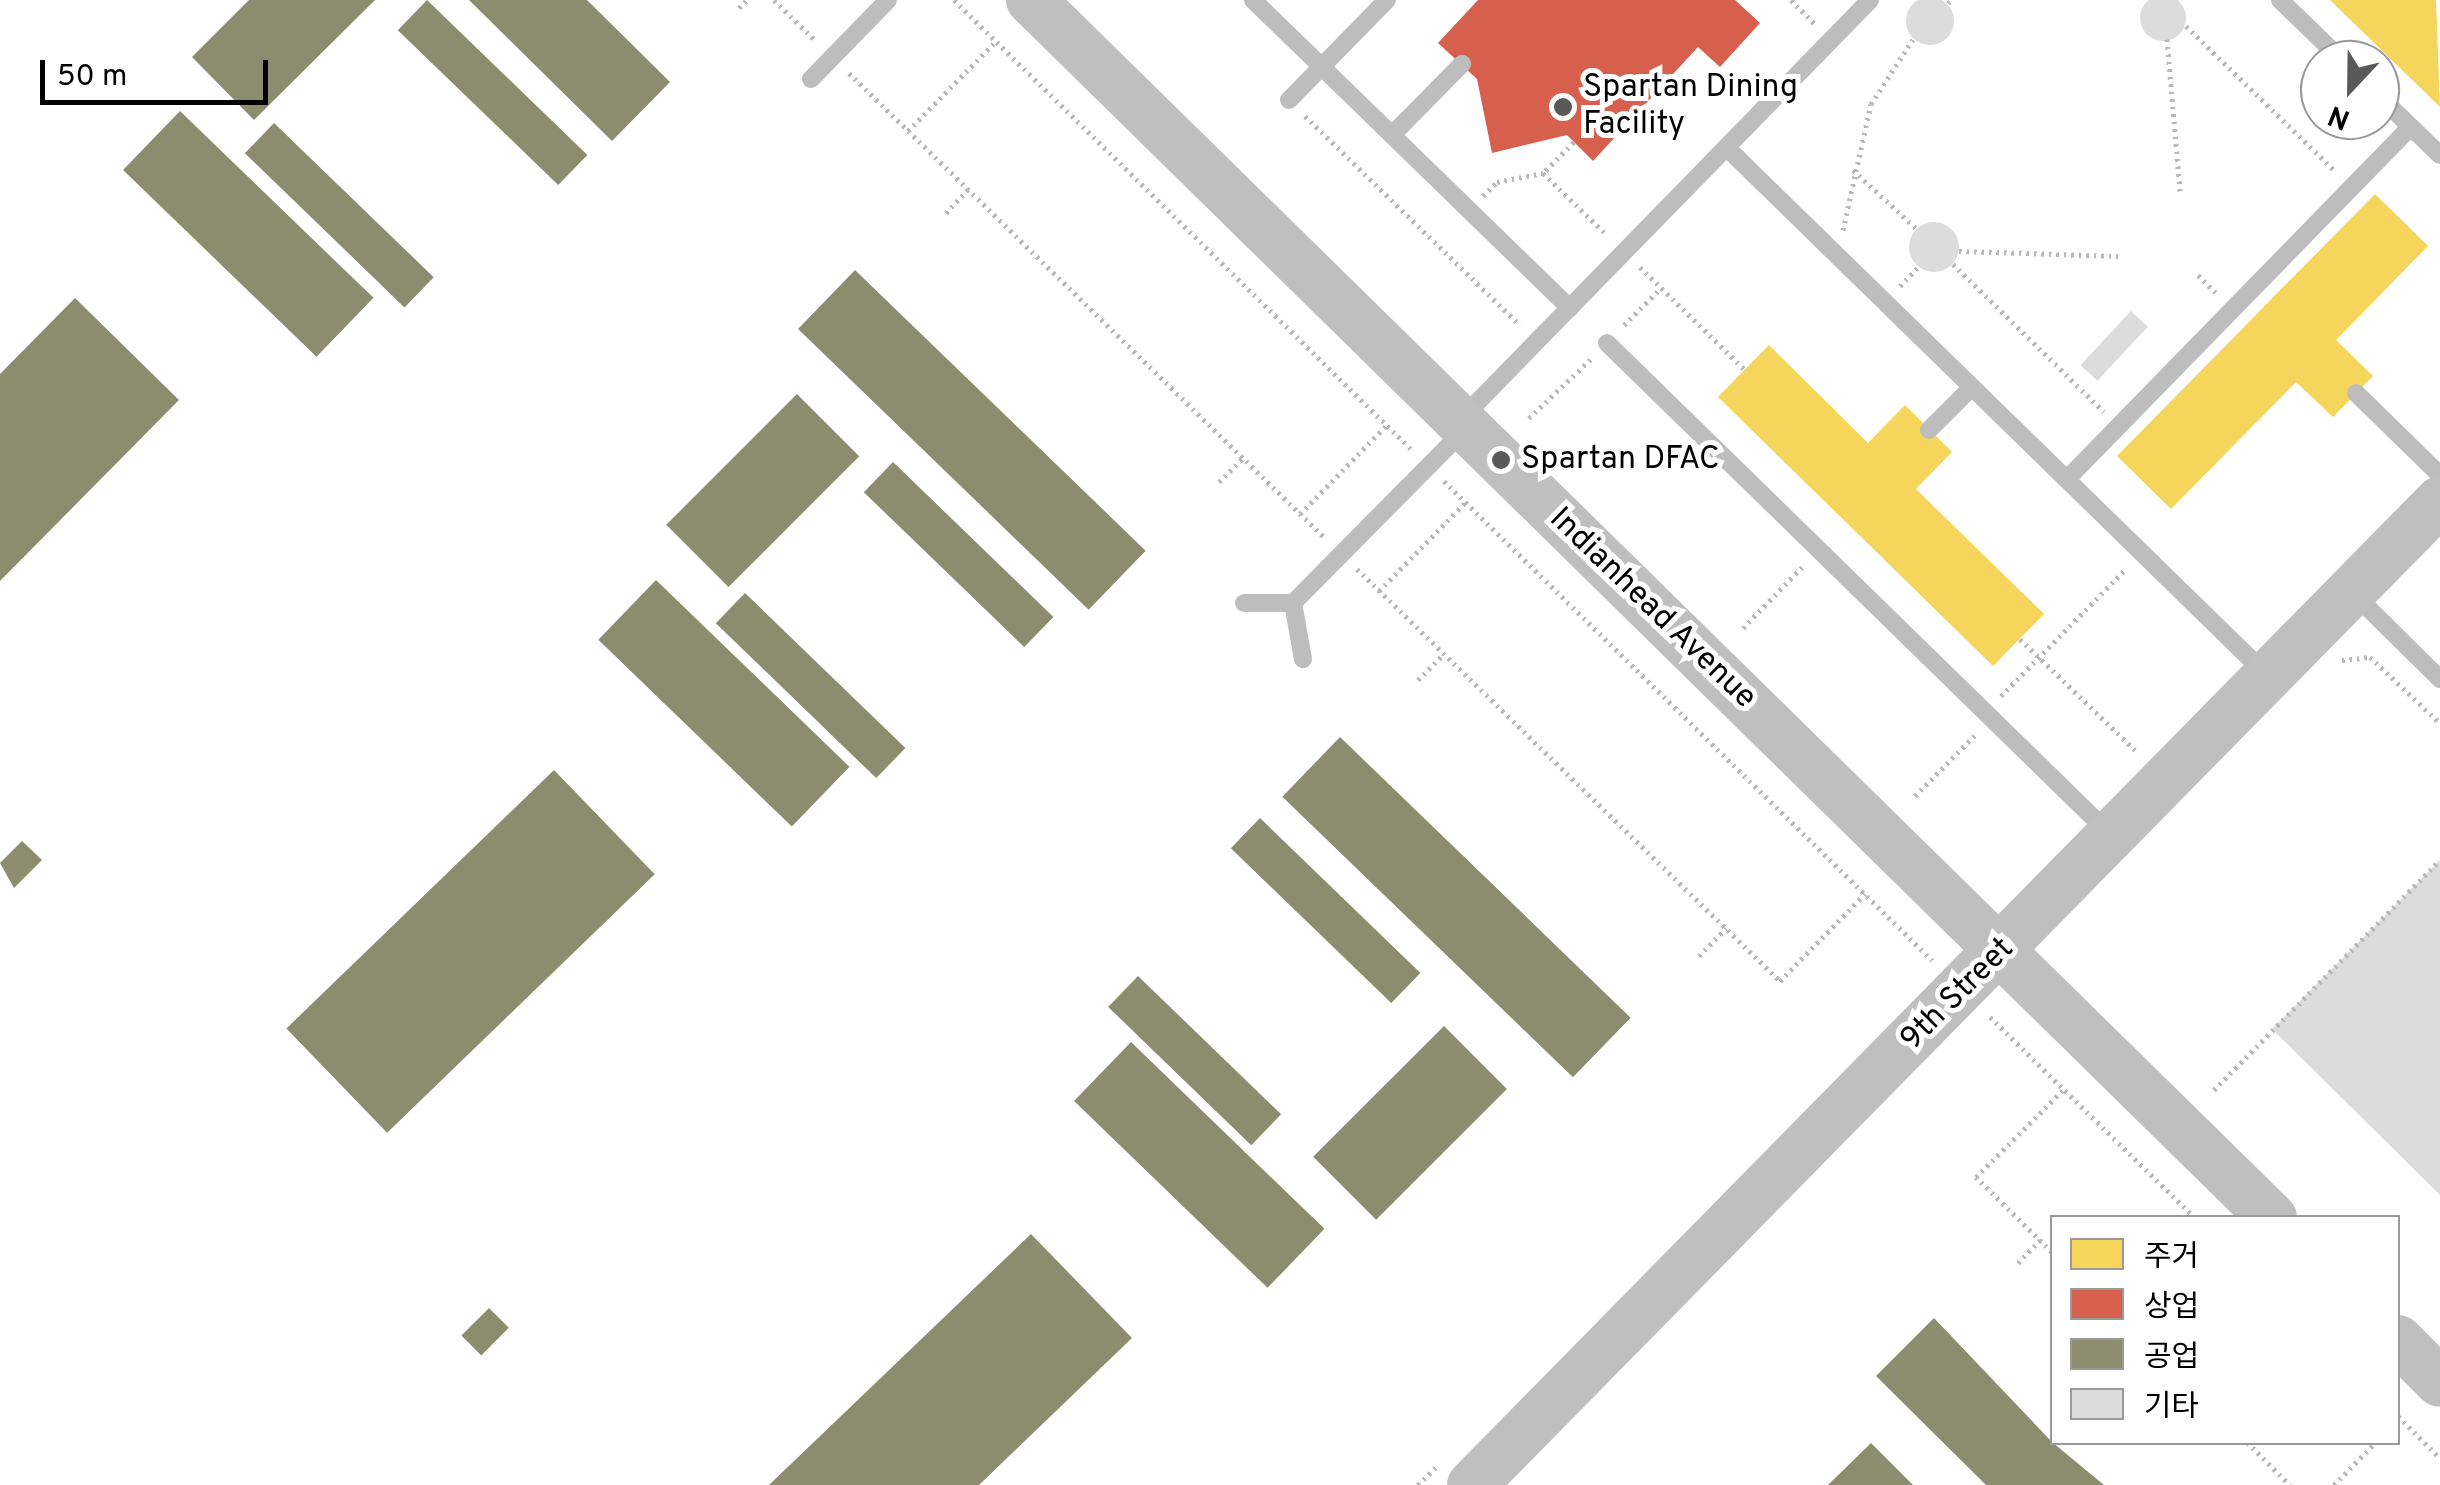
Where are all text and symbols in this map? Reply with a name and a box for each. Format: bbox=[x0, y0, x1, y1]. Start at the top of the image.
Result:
scale bar bbox=[45, 40, 272, 102]
north arrow bbox=[2300, 40, 2400, 140]
text: 50 m bbox=[57, 59, 127, 96]
place label: Spartan Dining Facility bbox=[1583, 70, 1798, 145]
marker: Spartan Dining Facility bbox=[1552, 96, 1574, 118]
text: N bbox=[2323, 96, 2356, 136]
place label: Spartan DFAC bbox=[1521, 441, 1720, 479]
marker: Spartan DFAC bbox=[1490, 449, 1512, 471]
street label: Indianhead Avenue bbox=[1540, 500, 1764, 718]
street label: 9th Street bbox=[1893, 930, 2023, 1060]
legend bbox=[2050, 1215, 2400, 1445]
text: 주거 bbox=[2144, 1240, 2199, 1277]
text: 상업 bbox=[2144, 1290, 2199, 1327]
text: 공업 bbox=[2144, 1340, 2199, 1377]
text: 기타 bbox=[2144, 1390, 2199, 1427]

